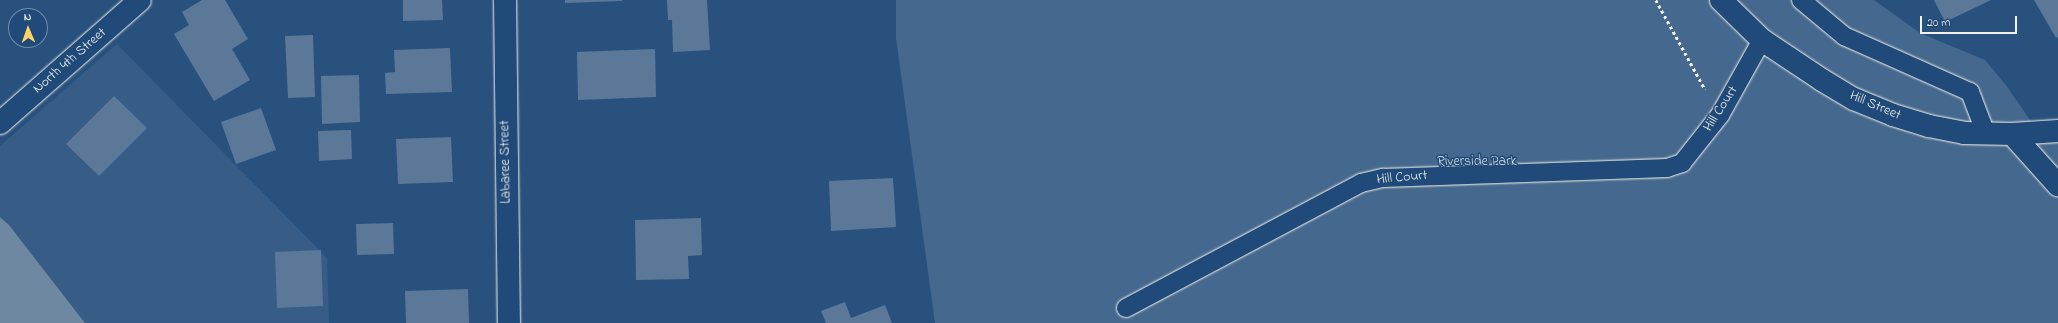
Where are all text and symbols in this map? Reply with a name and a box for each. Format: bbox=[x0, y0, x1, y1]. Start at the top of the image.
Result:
north arrow bbox=[8, 8, 48, 48]
scale bar bbox=[1922, 8, 2019, 34]
text: N bbox=[24, 9, 32, 25]
text: 20 m bbox=[1927, 14, 1950, 32]
street label: North 4th Street bbox=[30, 25, 110, 97]
street label: Hill Court bbox=[1700, 83, 1742, 135]
street label: Hill Street bbox=[1847, 88, 1903, 124]
street label: Labaree Street bbox=[497, 120, 515, 204]
park label: Riverside Park bbox=[1437, 154, 1517, 170]
street label: Hill Court bbox=[1376, 167, 1428, 189]

